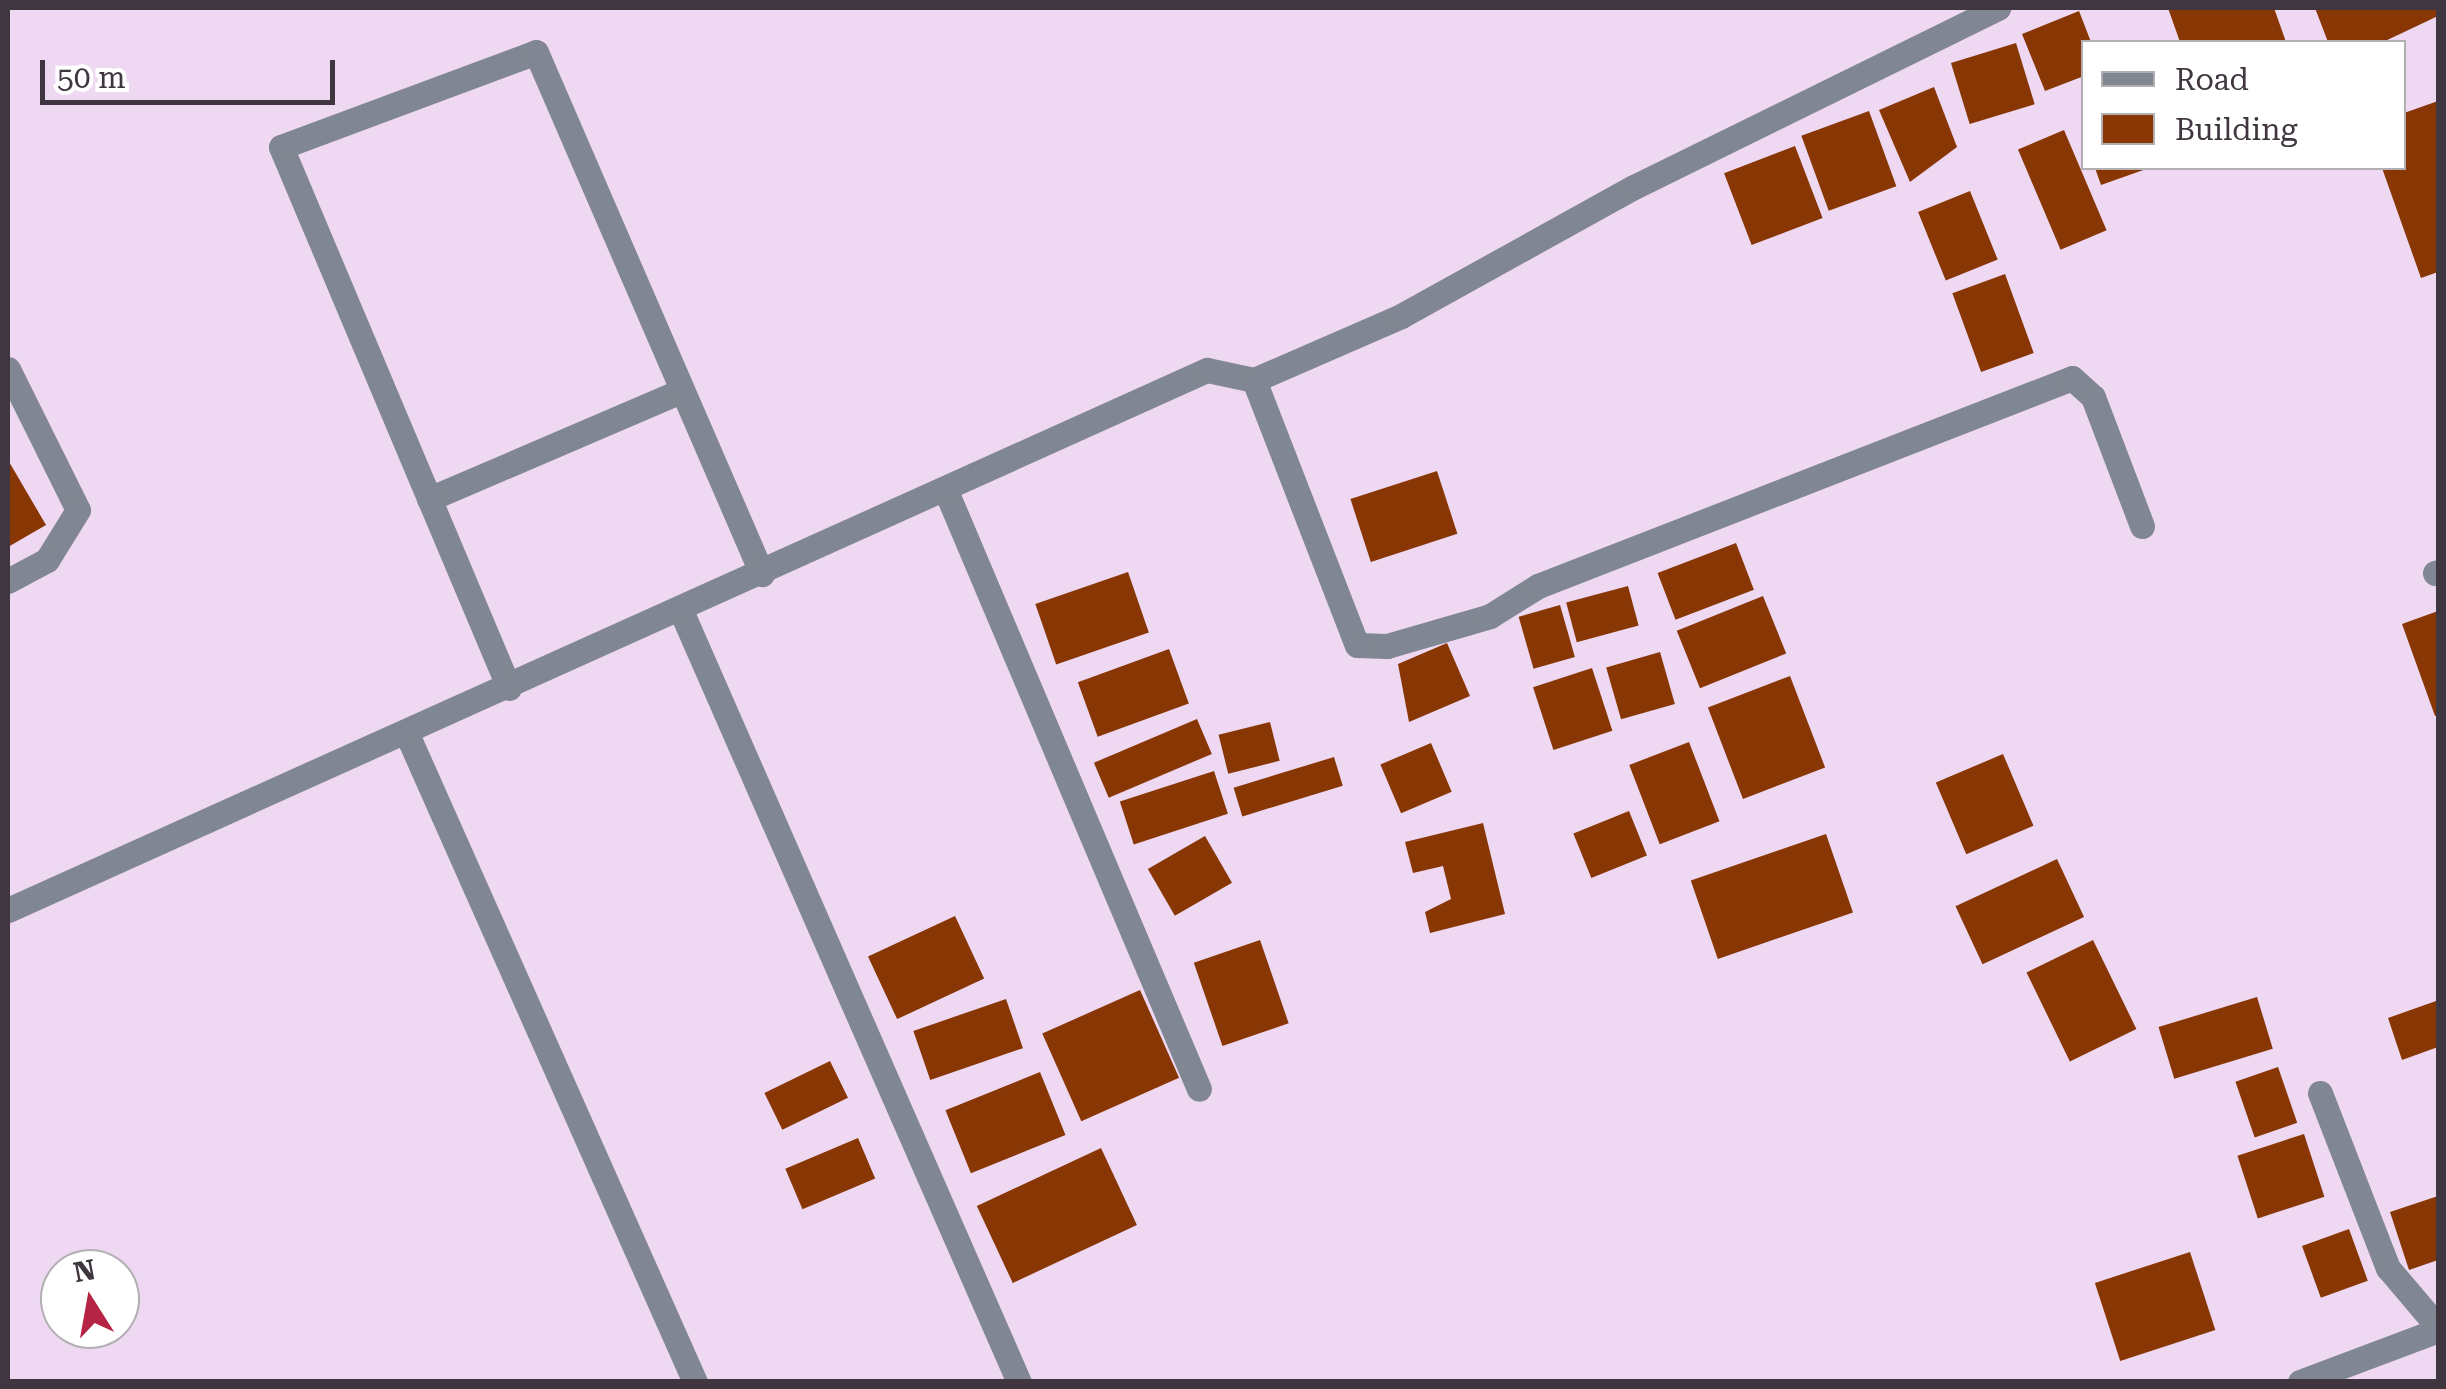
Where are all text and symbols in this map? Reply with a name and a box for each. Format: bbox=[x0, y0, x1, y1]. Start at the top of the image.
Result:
scale bar bbox=[45, 40, 340, 102]
legend bbox=[2081, 40, 2406, 170]
text: 50 m bbox=[57, 60, 126, 95]
text: Road bbox=[2175, 62, 2249, 97]
text: Building bbox=[2175, 112, 2298, 147]
north arrow bbox=[40, 1249, 140, 1349]
text: N bbox=[71, 1253, 98, 1289]

